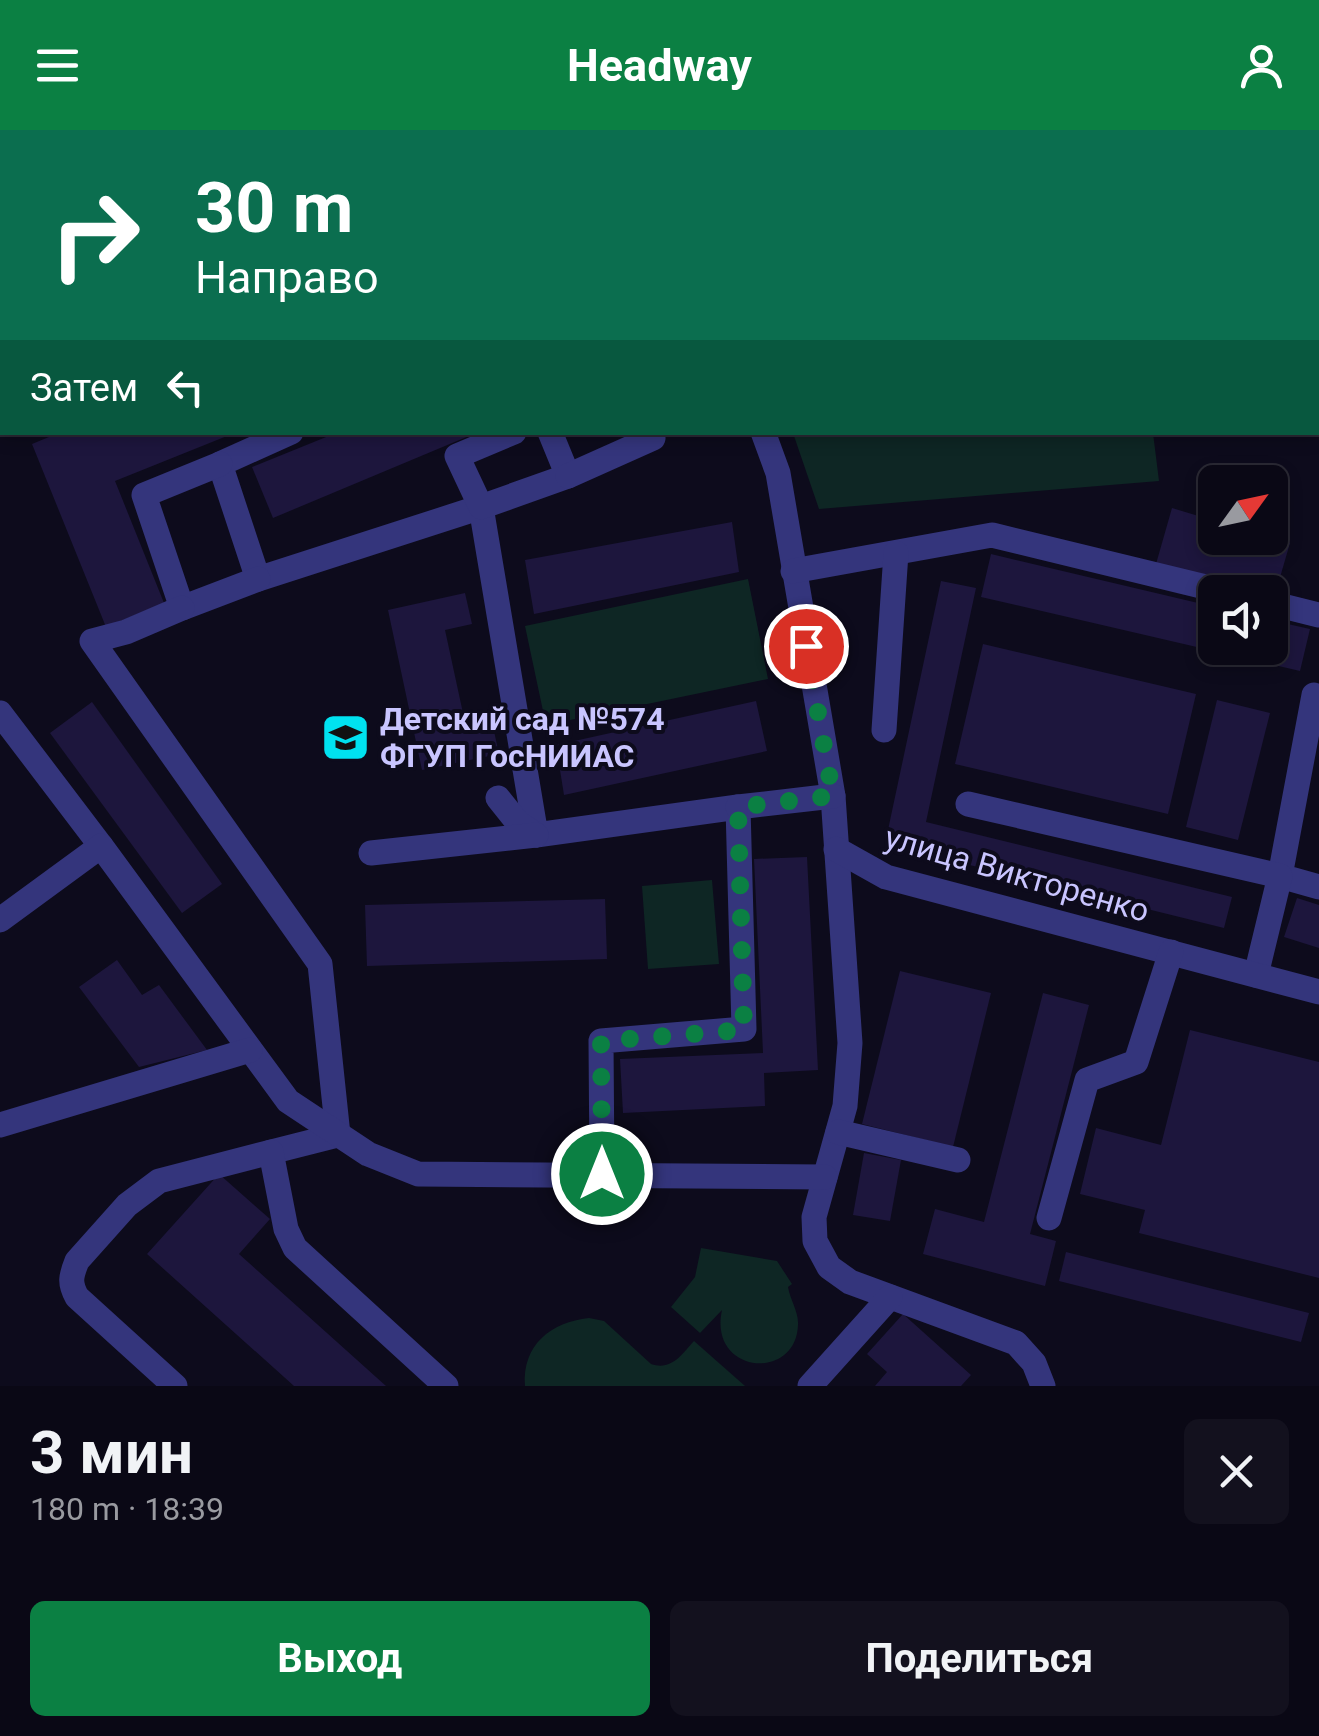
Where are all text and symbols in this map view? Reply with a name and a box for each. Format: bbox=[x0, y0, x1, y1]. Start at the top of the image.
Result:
icon: menu bbox=[30, 38, 85, 93]
icon: person bbox=[1234, 38, 1289, 93]
text: Headway bbox=[567, 39, 752, 92]
text: 30 m bbox=[195, 167, 353, 249]
icon: right bbox=[30, 170, 160, 300]
text: Направо bbox=[195, 251, 379, 304]
icon: left bbox=[158, 360, 213, 415]
text: Затем bbox=[30, 366, 138, 410]
north arrow bbox=[1198, 465, 1288, 555]
map controls bbox=[1198, 465, 1288, 665]
button: sound bbox=[1198, 575, 1288, 665]
pin bbox=[764, 604, 849, 689]
icon: arrive bbox=[779, 619, 834, 674]
place label: Детский сад №574 ФГУП ГосНИИАС bbox=[380, 700, 665, 775]
school or university icon: Детский сад №574 ФГУП ГосНИИАС bbox=[319, 711, 371, 763]
street label: улица Викторенко bbox=[881, 818, 1153, 930]
position arrow bbox=[550, 1122, 654, 1226]
text: 3 мин bbox=[30, 1417, 193, 1488]
button: close bbox=[1184, 1419, 1289, 1524]
text: 180 m · 18:39 bbox=[30, 1490, 224, 1528]
button: Выход bbox=[30, 1601, 650, 1716]
button: Поделиться bbox=[670, 1601, 1289, 1716]

